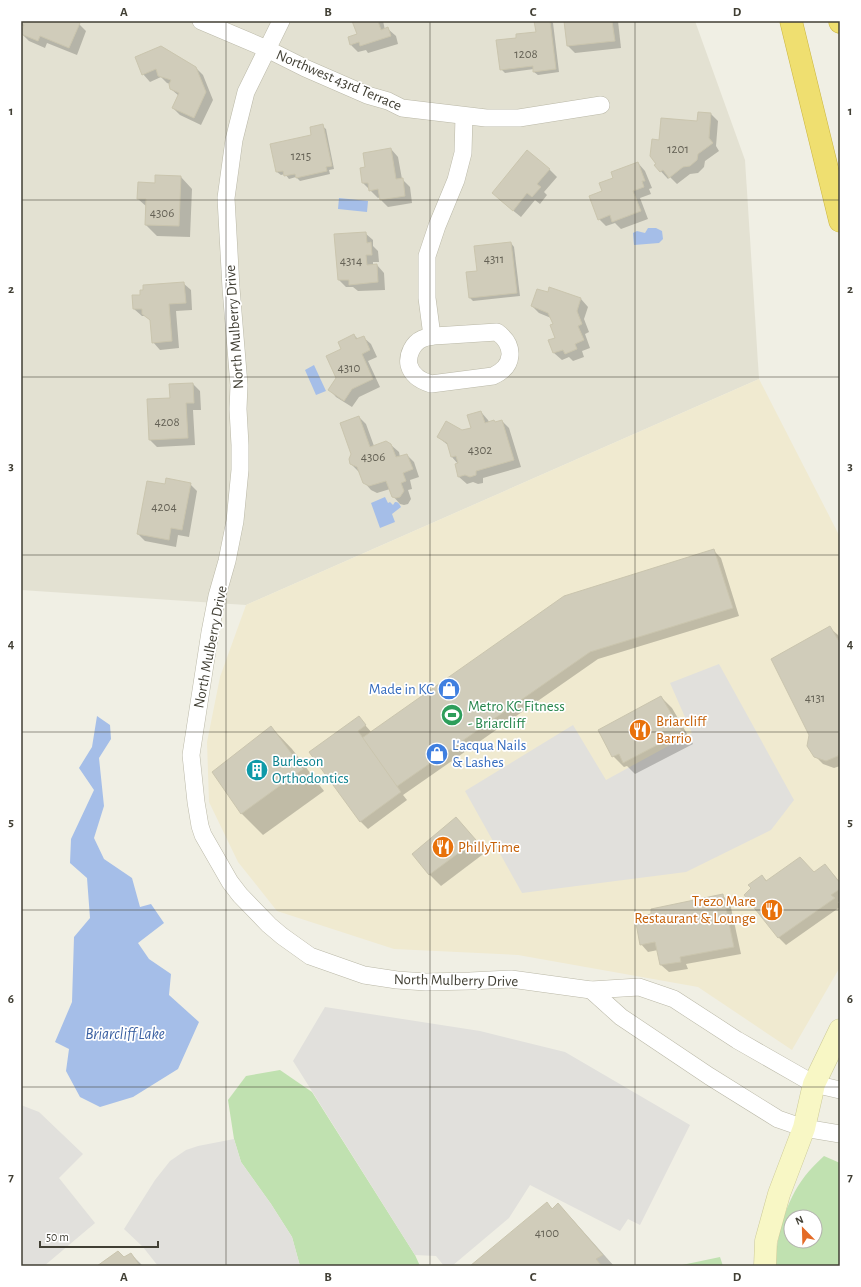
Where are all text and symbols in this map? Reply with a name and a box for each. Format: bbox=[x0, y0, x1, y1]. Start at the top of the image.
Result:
text: A bbox=[120, 6, 128, 19]
text: B bbox=[324, 6, 332, 19]
text: C bbox=[530, 6, 537, 19]
text: D bbox=[733, 6, 742, 19]
street label: Northwest 43rd Terrace bbox=[274, 47, 404, 114]
house number: 1208 bbox=[514, 48, 538, 61]
text: 1 bbox=[9, 105, 13, 118]
text: 1 bbox=[848, 105, 852, 118]
house number: 1201 bbox=[667, 143, 689, 156]
house number: 1215 bbox=[291, 150, 311, 163]
house number: 4306 bbox=[150, 207, 174, 220]
house number: 4311 bbox=[484, 253, 504, 266]
house number: 4314 bbox=[340, 255, 362, 268]
street label: North Mulberry Drive bbox=[223, 264, 246, 390]
text: 2 bbox=[8, 283, 14, 296]
text: 2 bbox=[847, 283, 853, 296]
house number: 4310 bbox=[338, 362, 361, 375]
house number: 4208 bbox=[154, 416, 180, 429]
house number: 4302 bbox=[468, 444, 492, 457]
house number: 4306 bbox=[361, 451, 385, 464]
text: 3 bbox=[8, 460, 14, 473]
text: 3 bbox=[847, 460, 853, 473]
house number: 4204 bbox=[151, 501, 177, 514]
street label: North Mulberry Drive bbox=[191, 584, 230, 710]
text: 4 bbox=[8, 638, 15, 651]
text: 4 bbox=[847, 638, 854, 651]
shop icon: Made in KC bbox=[436, 676, 462, 702]
place label: Made in KC bbox=[369, 682, 434, 697]
house number: 4131 bbox=[805, 692, 825, 705]
place label: Metro KC Fitness - Briarcliff bbox=[468, 699, 565, 731]
sports icon: Metro KC Fitness - Briarcliff bbox=[439, 702, 465, 728]
place label: Briarcliff Barrio bbox=[656, 714, 708, 746]
restaurant icon: Briarcliff Barrio bbox=[627, 717, 653, 743]
place label: L'acqua Nails & Lashes bbox=[452, 738, 526, 770]
shop icon: L'acqua Nails & Lashes bbox=[424, 741, 450, 767]
place label: Burleson Orthodontics bbox=[272, 754, 349, 786]
building icon: Burleson Orthodontics bbox=[244, 757, 270, 783]
text: 5 bbox=[8, 816, 14, 829]
text: 5 bbox=[847, 816, 853, 829]
restaurant icon: PhillyTime bbox=[430, 834, 456, 860]
place label: PhillyTime bbox=[458, 840, 520, 855]
place label: Trezo Mare Restaurant & Lounge bbox=[634, 894, 756, 926]
restaurant icon: Trezo Mare Restaurant & Lounge bbox=[759, 897, 785, 923]
street label: North Mulberry Drive bbox=[394, 972, 518, 989]
text: 6 bbox=[8, 993, 14, 1006]
text: 6 bbox=[847, 993, 853, 1006]
water label: Briarcliff Lake bbox=[85, 1026, 165, 1042]
text: 7 bbox=[8, 1171, 14, 1184]
text: 7 bbox=[847, 1171, 853, 1184]
north arrow bbox=[783, 1209, 823, 1249]
text: N bbox=[794, 1214, 805, 1227]
scale bar bbox=[40, 1223, 158, 1249]
house number: 4100 bbox=[535, 1227, 559, 1240]
text: 50 m bbox=[46, 1231, 69, 1243]
text: A bbox=[120, 1271, 128, 1284]
text: B bbox=[324, 1271, 332, 1284]
text: C bbox=[530, 1271, 537, 1284]
text: D bbox=[733, 1271, 742, 1284]

